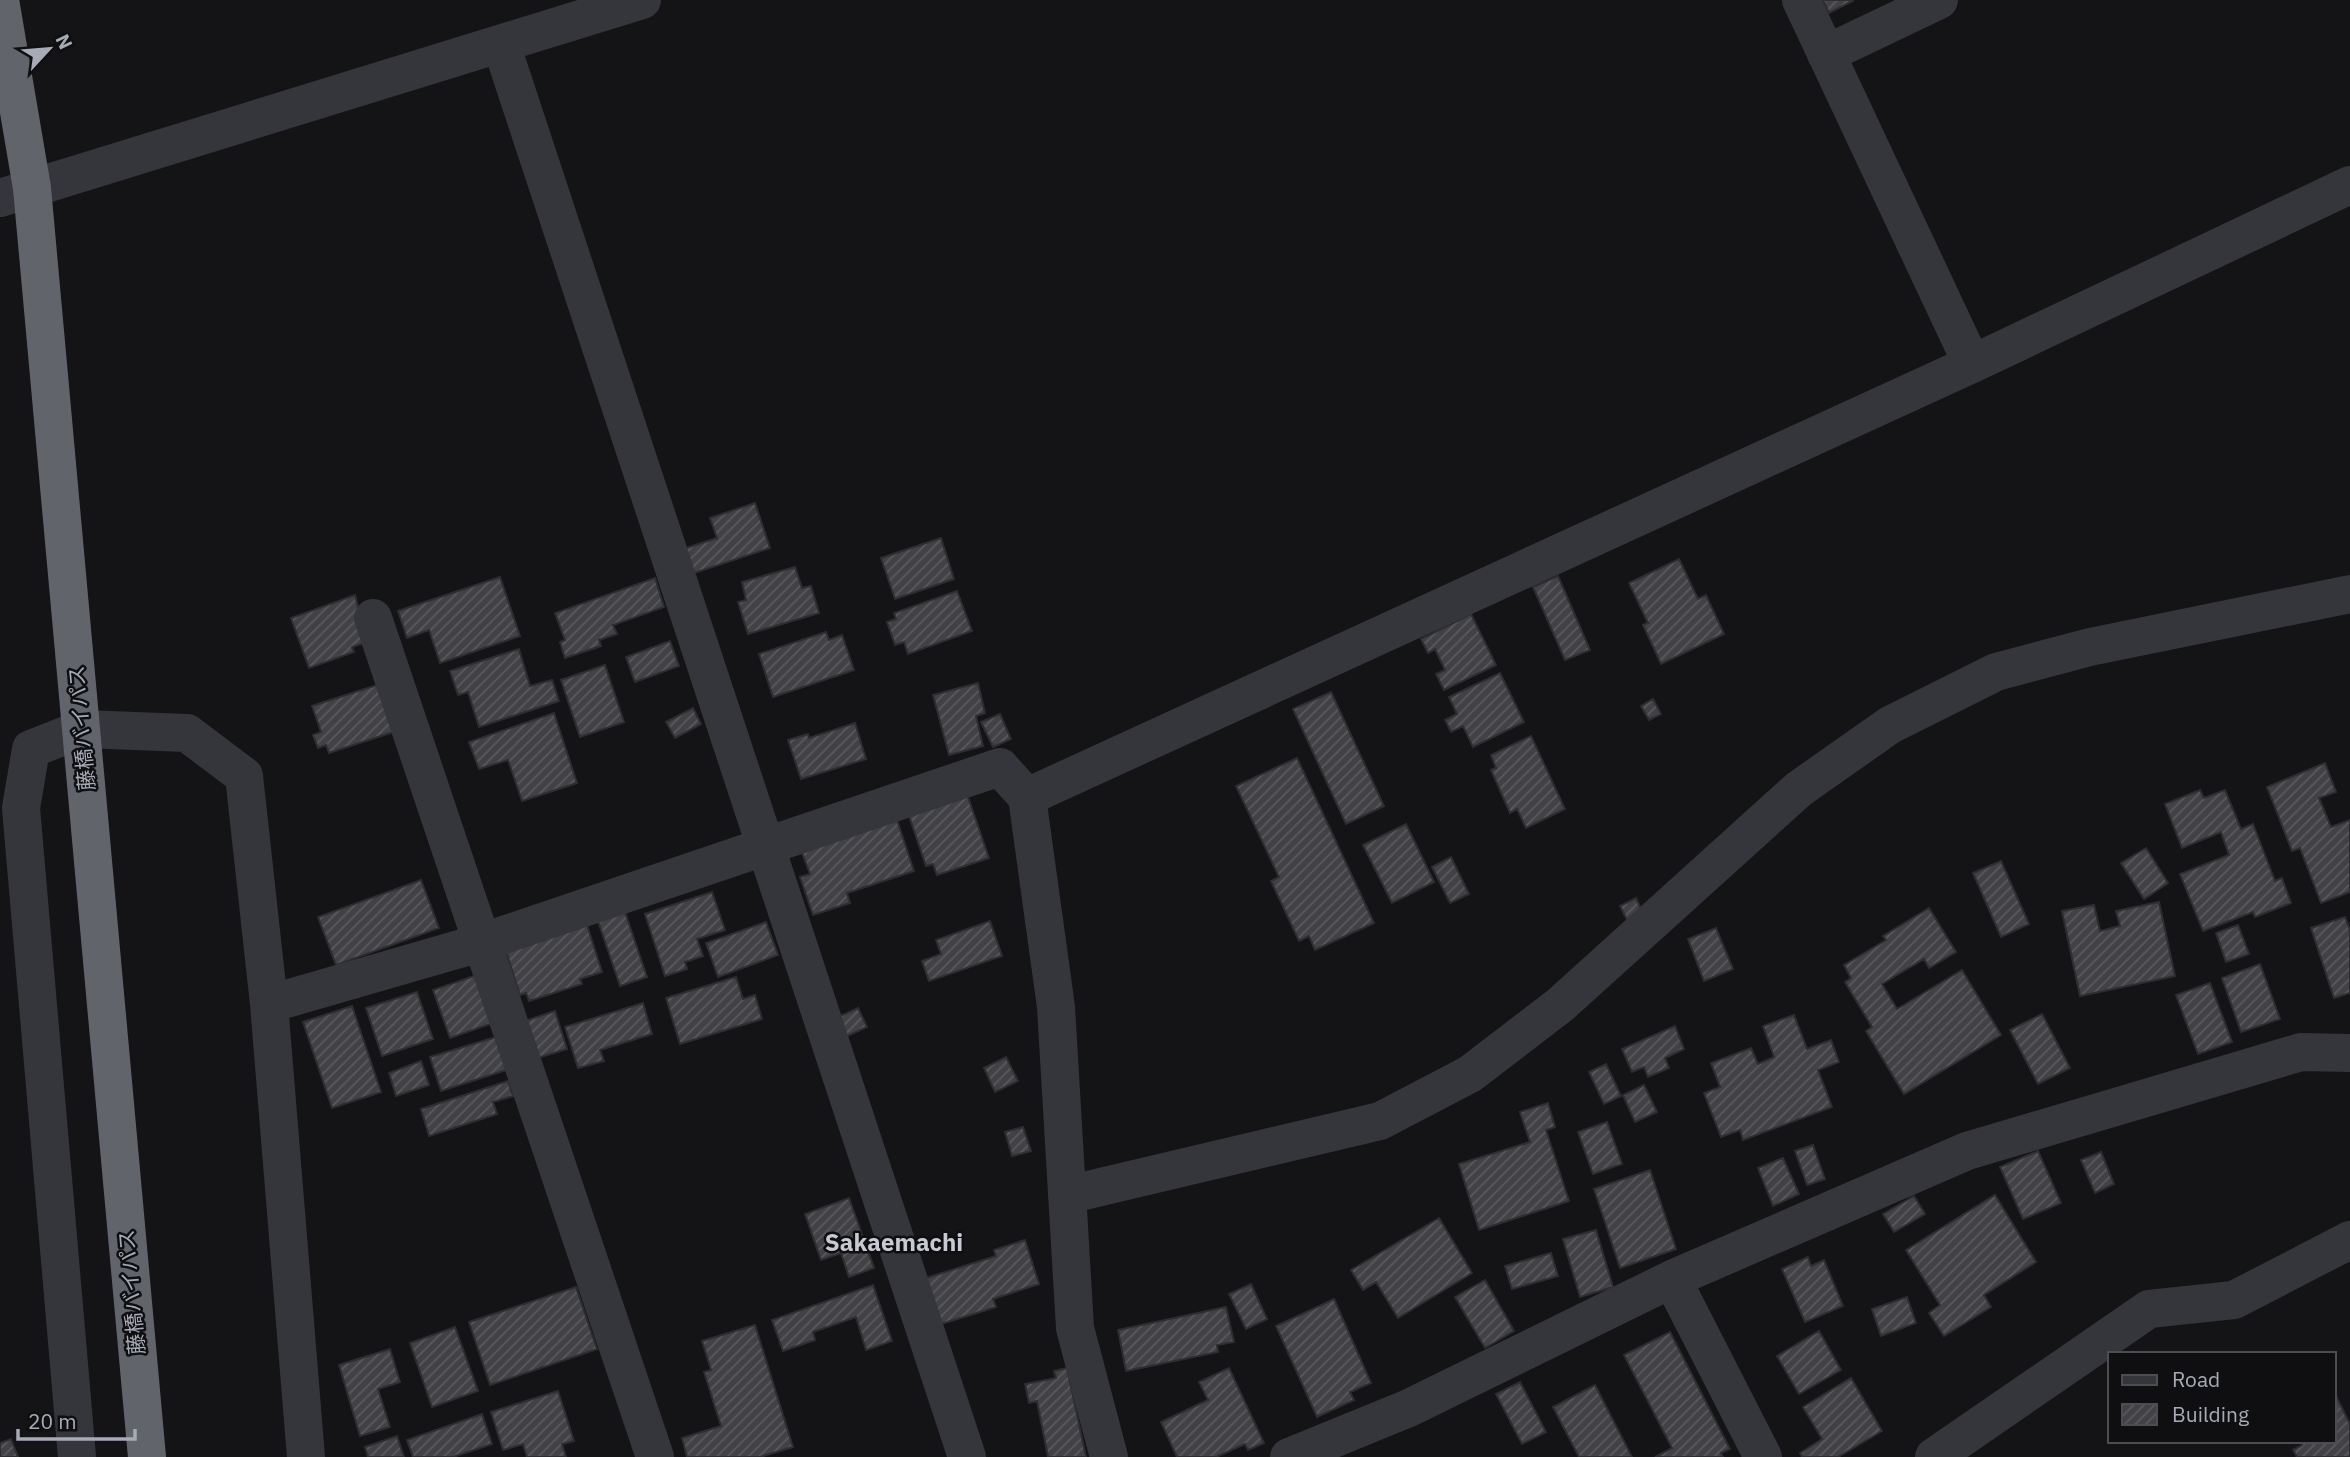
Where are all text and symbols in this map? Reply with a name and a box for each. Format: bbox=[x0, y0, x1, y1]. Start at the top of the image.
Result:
north arrow bbox=[14, 14, 84, 84]
text: N bbox=[50, 30, 78, 53]
street label: 藤橋バイパス bbox=[62, 664, 100, 792]
district label: Sakaemachi bbox=[825, 1226, 963, 1258]
street label: 藤橋バイパス bbox=[112, 1228, 150, 1356]
legend bbox=[2108, 1352, 2336, 1443]
text: Road bbox=[2172, 1365, 2220, 1393]
scale bar bbox=[18, 1398, 135, 1442]
text: Building bbox=[2172, 1400, 2249, 1428]
text: 20 m bbox=[28, 1407, 77, 1435]

